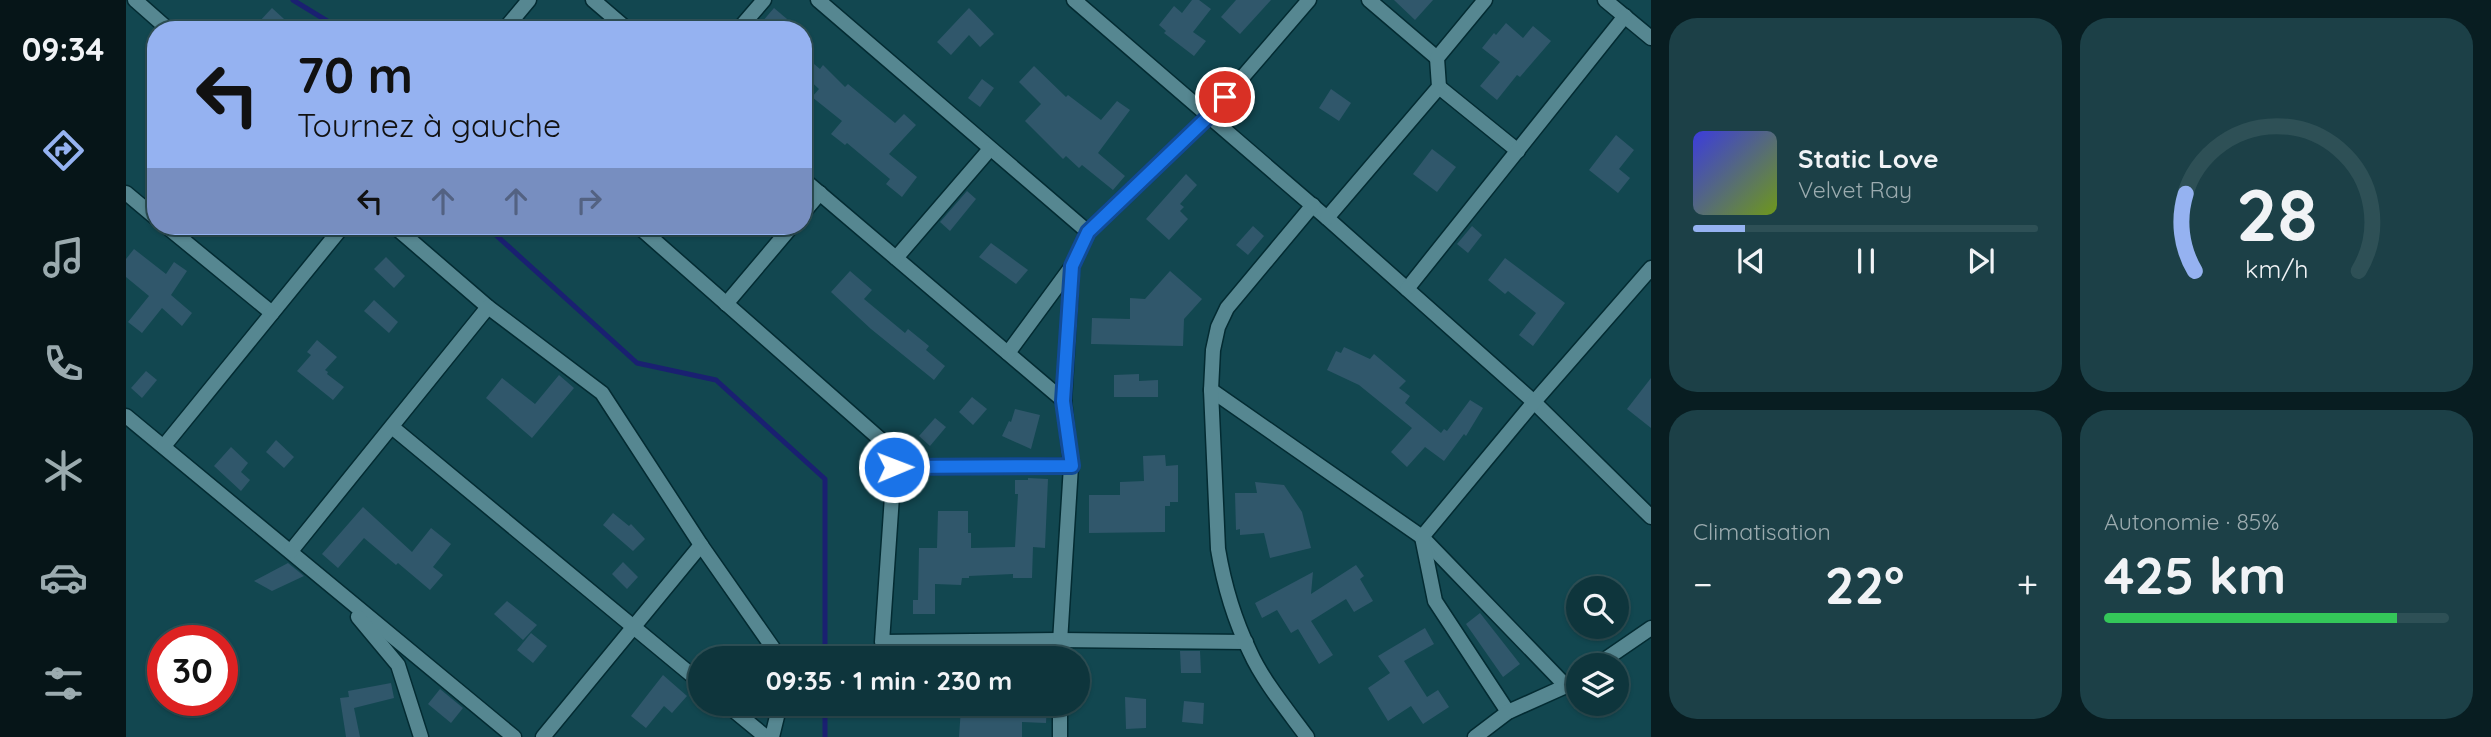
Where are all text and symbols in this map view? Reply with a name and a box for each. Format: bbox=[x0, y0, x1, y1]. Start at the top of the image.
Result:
text: 09:34 bbox=[22, 29, 104, 69]
text: 70 m bbox=[297, 44, 413, 105]
icon: left bbox=[182, 49, 273, 140]
pin bbox=[1195, 67, 1255, 127]
icon: arrive bbox=[1206, 78, 1244, 116]
text: Tournez à gauche bbox=[297, 105, 561, 145]
icon: directions bbox=[39, 126, 88, 175]
text: Static Love bbox=[1798, 142, 1939, 175]
text: 28 bbox=[2236, 169, 2317, 260]
text: Velvet Ray bbox=[1798, 175, 1912, 204]
icon: left bbox=[351, 182, 389, 220]
icon: ahead bbox=[424, 182, 462, 220]
icon: ahead bbox=[497, 182, 535, 220]
icon: right bbox=[570, 182, 608, 220]
icon: music bbox=[39, 233, 88, 282]
icon: previous bbox=[1732, 242, 1770, 280]
icon: pause bbox=[1847, 242, 1885, 280]
icon: next bbox=[1962, 242, 2000, 280]
text: km/h bbox=[2245, 253, 2308, 284]
icon: phone bbox=[39, 339, 88, 388]
position arrow bbox=[857, 430, 931, 504]
icon: climate bbox=[39, 446, 88, 495]
text: Autonomie · 85% bbox=[2104, 507, 2279, 536]
text: Climatisation bbox=[1693, 517, 1831, 546]
text: 425 km bbox=[2104, 542, 2286, 607]
text: 22° bbox=[1825, 552, 1904, 617]
icon: car bbox=[39, 553, 88, 602]
text: − bbox=[1693, 560, 1713, 608]
text: + bbox=[2017, 560, 2038, 608]
map controls bbox=[1566, 576, 1629, 716]
button: search bbox=[1566, 576, 1629, 639]
speed limit sign: 30 bbox=[147, 625, 238, 716]
button: layers bbox=[1566, 653, 1629, 716]
icon: filters bbox=[39, 659, 88, 708]
text: 09:35 · 1 min · 230 m bbox=[766, 664, 1012, 697]

